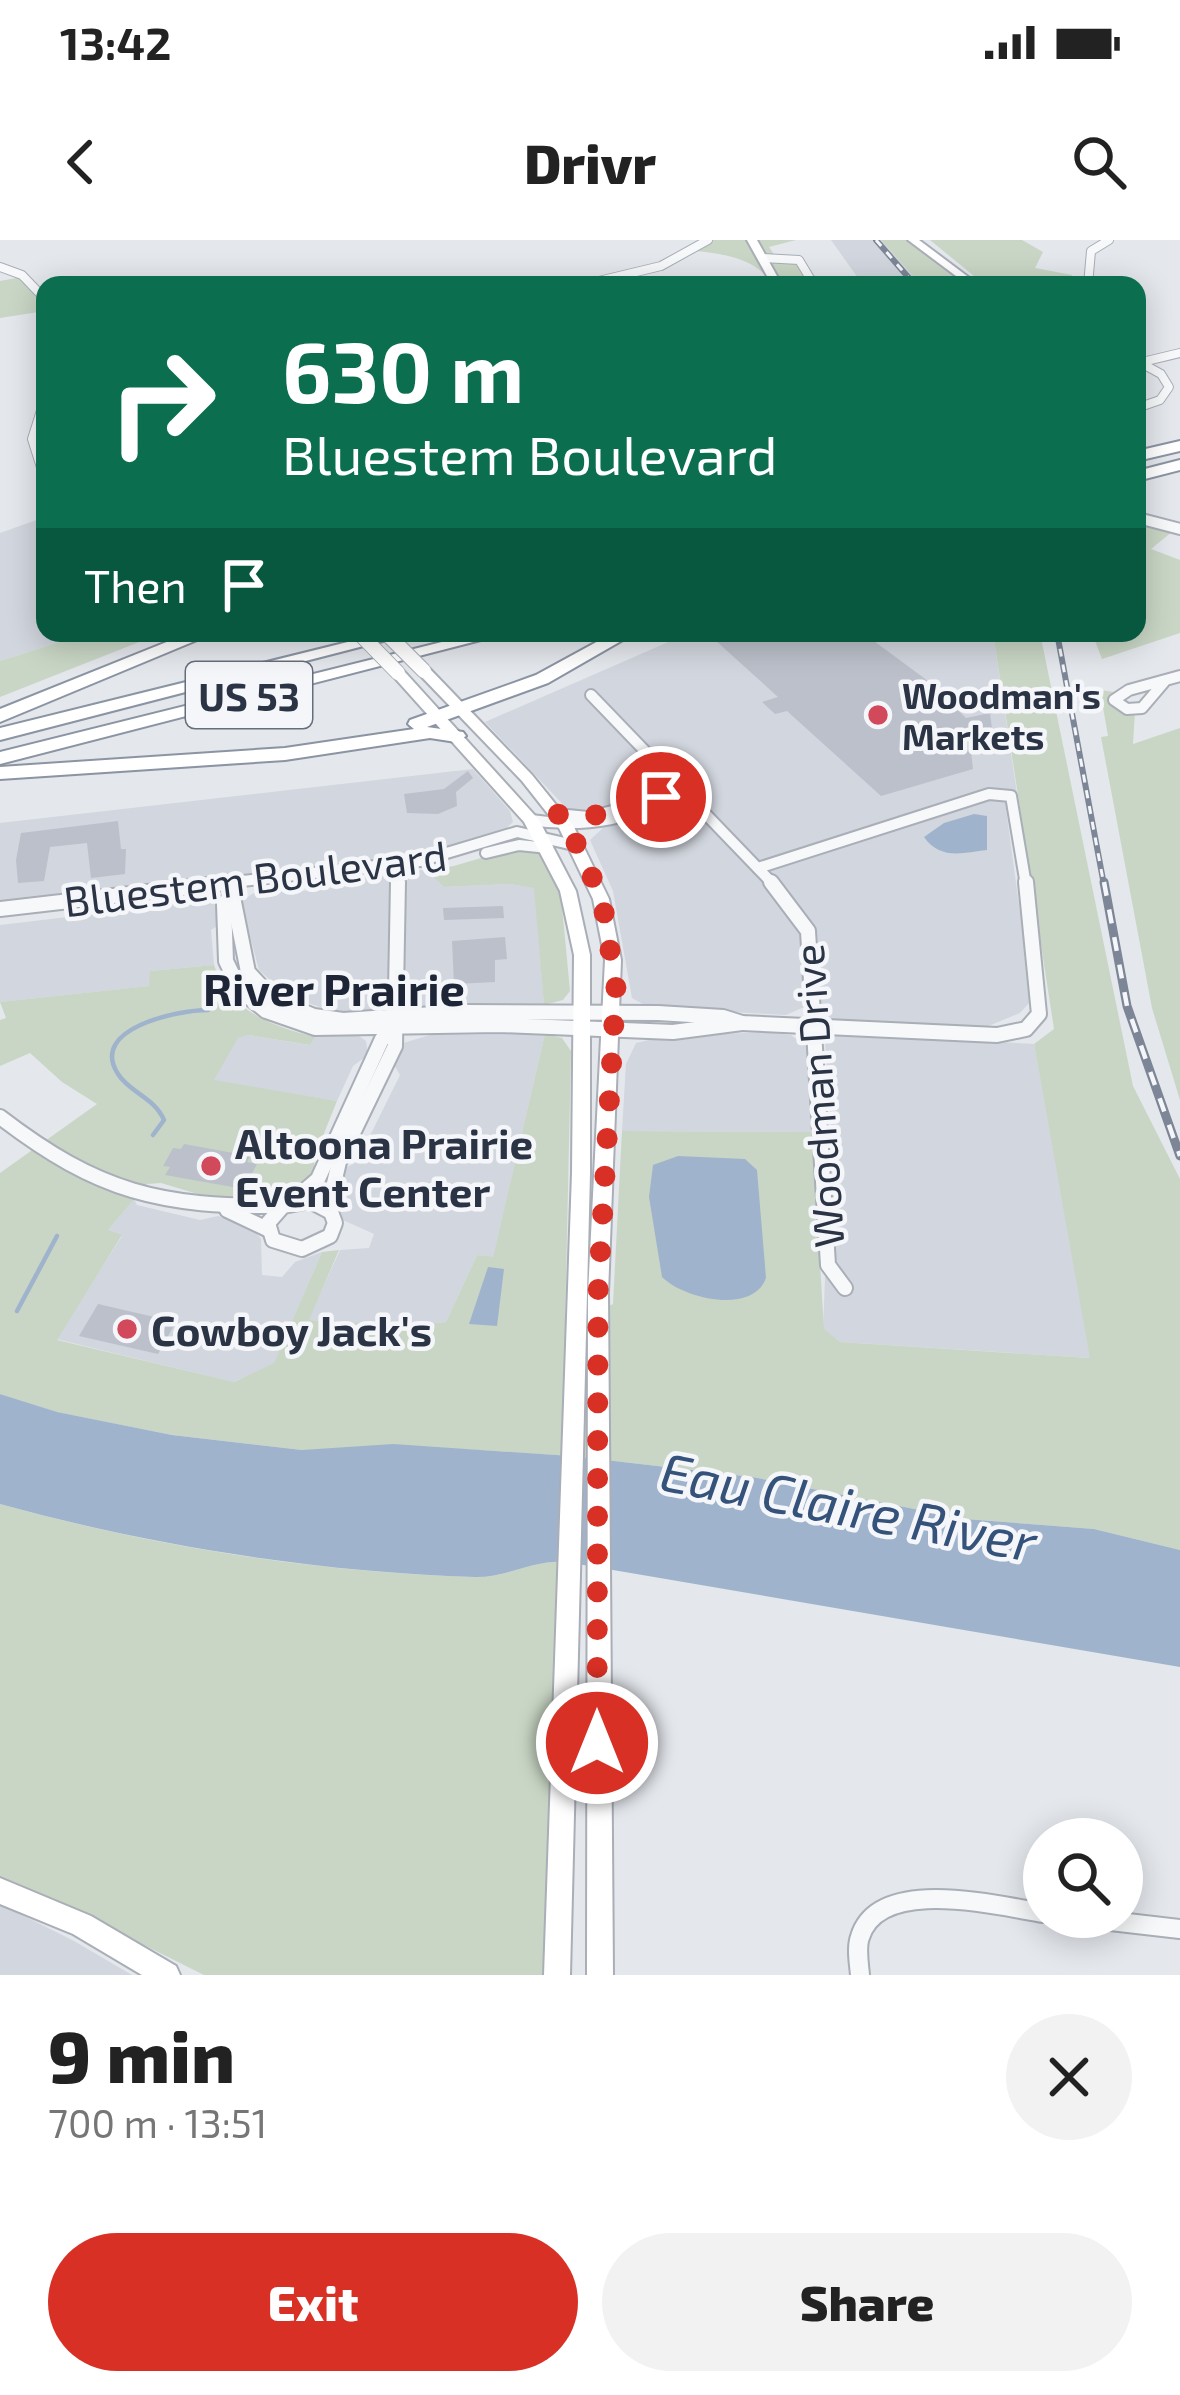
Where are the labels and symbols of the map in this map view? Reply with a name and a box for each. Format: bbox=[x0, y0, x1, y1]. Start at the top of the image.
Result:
road number: US 53 bbox=[186, 662, 312, 728]
place label: Woodman's Markets bbox=[902, 673, 1101, 757]
marker: Woodman's Markets bbox=[865, 702, 891, 728]
pin bbox=[610, 746, 712, 848]
street label: Bluestem Boulevard bbox=[61, 829, 449, 925]
street label: Woodman Drive bbox=[781, 943, 853, 1249]
district label: River Prairie bbox=[203, 961, 465, 1015]
place label: Altoona Prairie Event Center bbox=[235, 1117, 533, 1215]
marker: Altoona Prairie Event Center bbox=[198, 1153, 224, 1179]
place label: Cowboy Jack's bbox=[151, 1304, 432, 1355]
marker: Cowboy Jack's bbox=[114, 1316, 140, 1342]
water label: Eau Claire River bbox=[655, 1437, 1044, 1574]
position arrow bbox=[534, 1680, 660, 1806]

